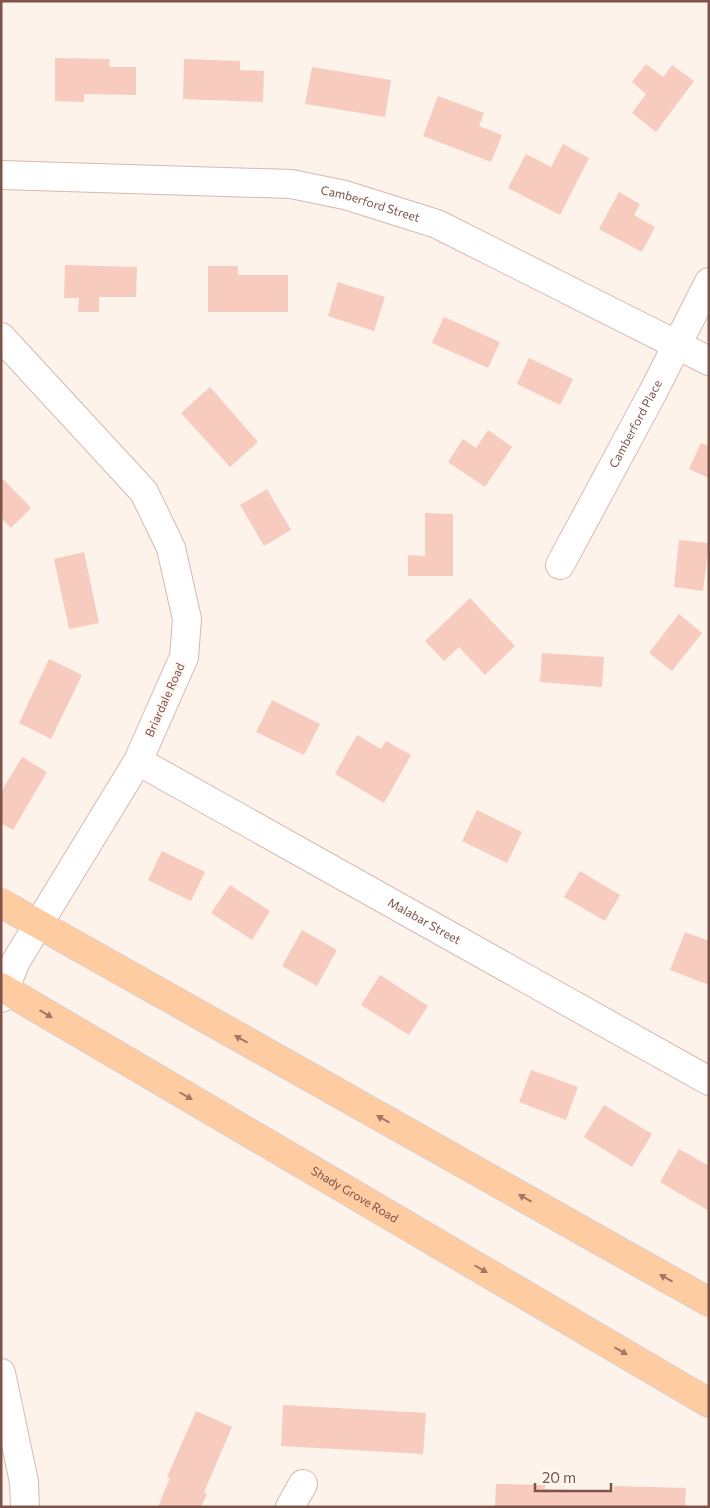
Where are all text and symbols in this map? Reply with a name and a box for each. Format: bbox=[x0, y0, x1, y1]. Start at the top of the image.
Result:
street label: Camberford Street bbox=[320, 182, 422, 224]
street label: Camberford Place bbox=[606, 377, 664, 470]
street label: Briardale Road bbox=[142, 660, 187, 739]
street label: Malabar Street bbox=[386, 894, 464, 947]
one-way arrow bbox=[40, 1009, 53, 1018]
one-way arrow bbox=[235, 1035, 248, 1044]
one-way arrow bbox=[180, 1092, 193, 1101]
one-way arrow bbox=[376, 1115, 390, 1123]
street label: Shady Grove Road bbox=[309, 1163, 401, 1225]
one-way arrow bbox=[518, 1194, 531, 1203]
one-way arrow bbox=[474, 1265, 488, 1274]
one-way arrow bbox=[659, 1274, 674, 1282]
one-way arrow bbox=[615, 1347, 628, 1356]
scale bar bbox=[535, 1460, 611, 1492]
text: 20 m bbox=[542, 1468, 576, 1486]

